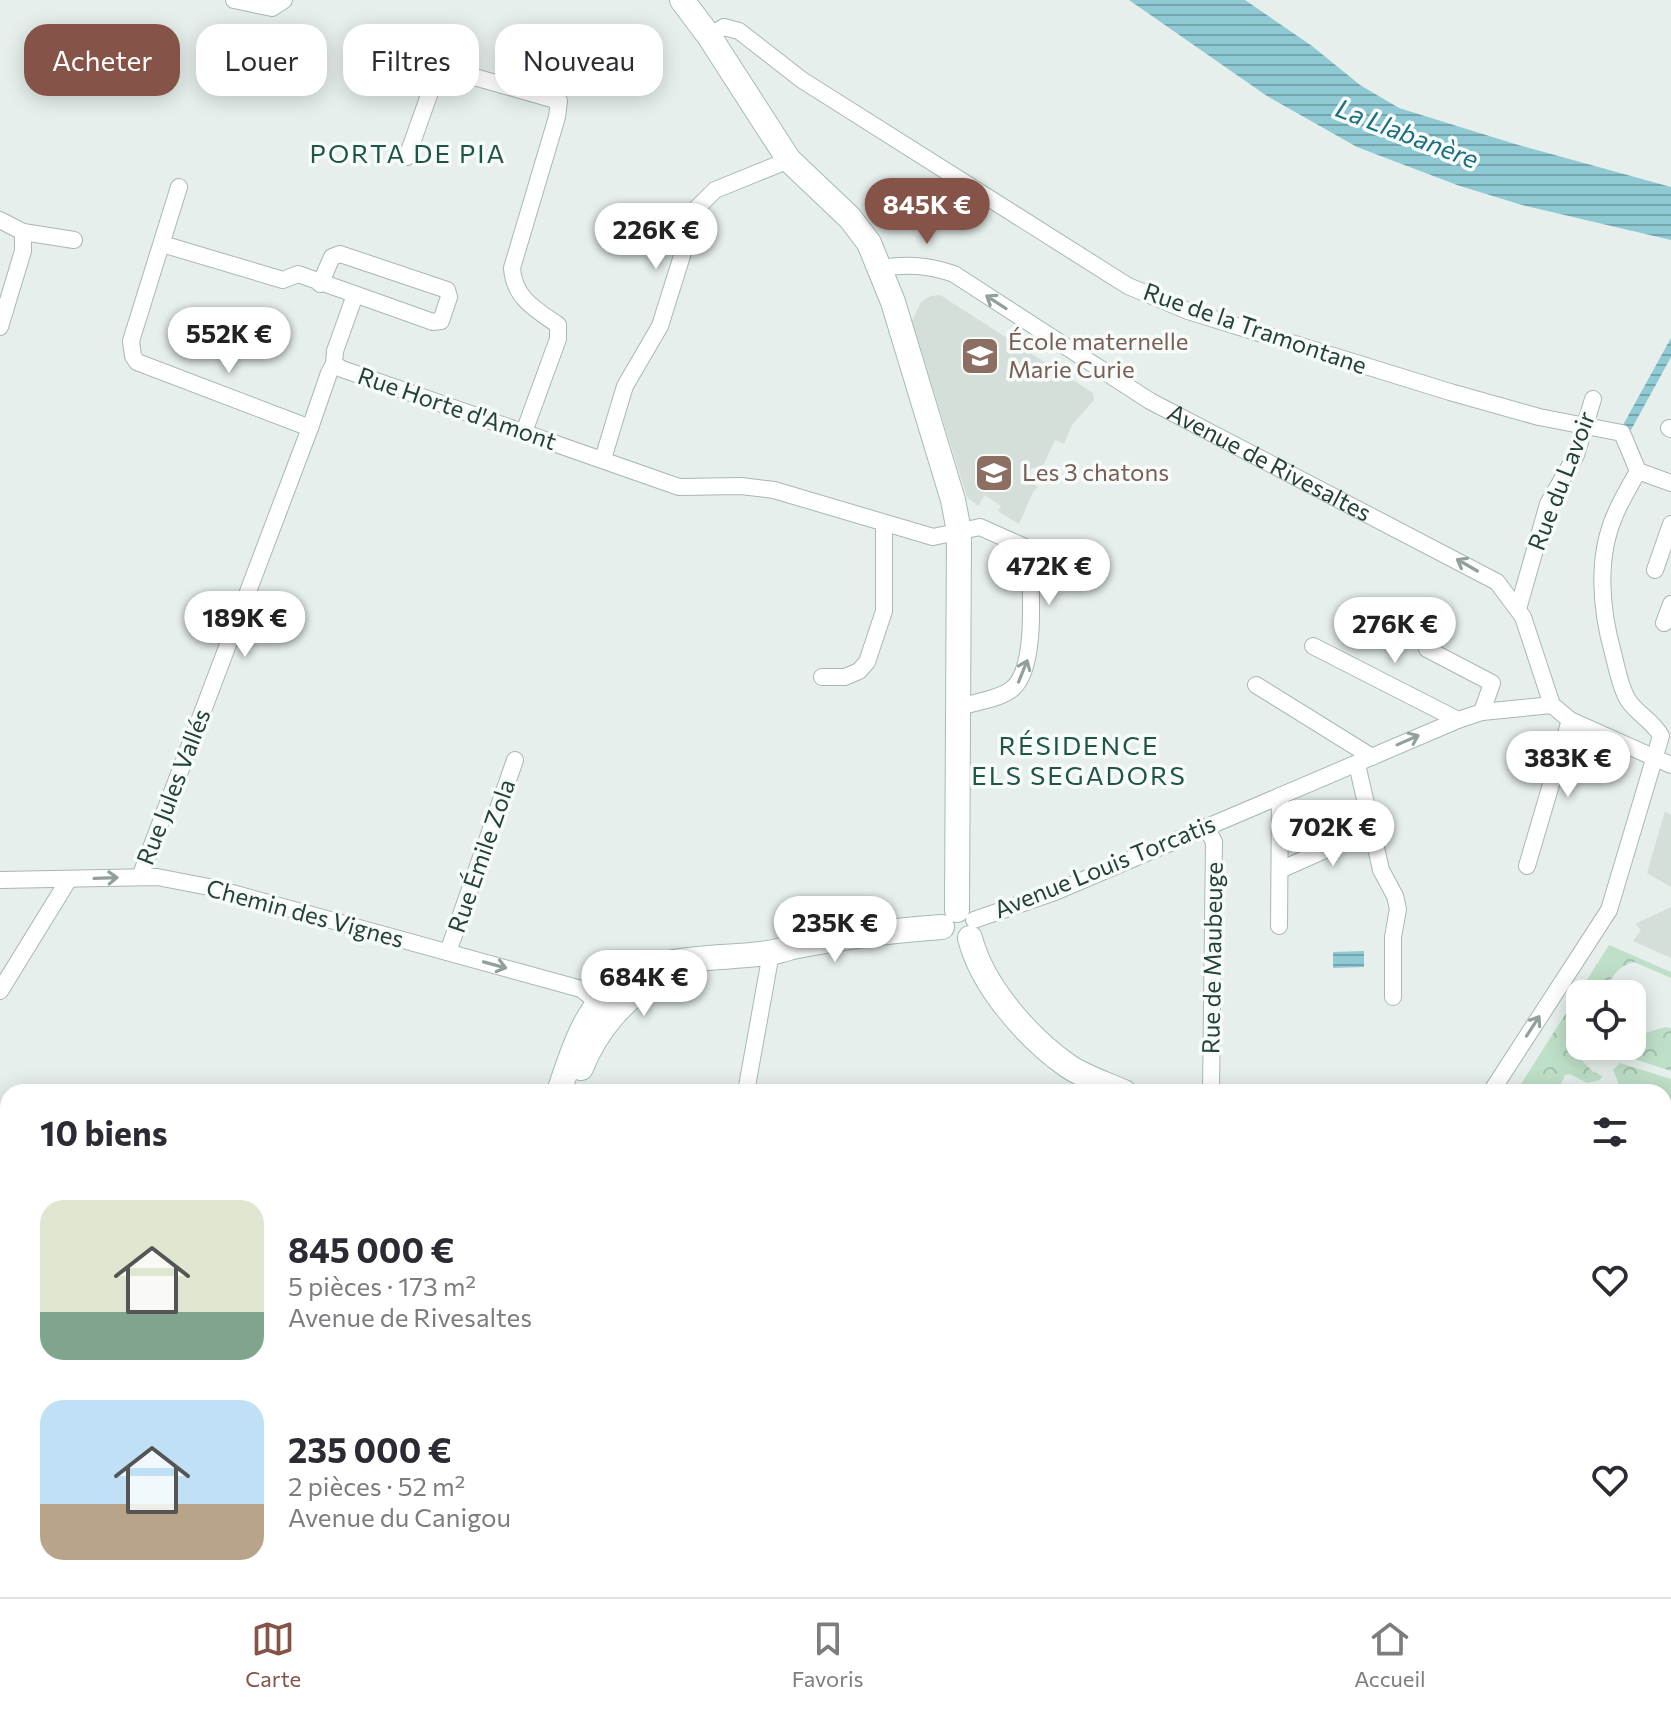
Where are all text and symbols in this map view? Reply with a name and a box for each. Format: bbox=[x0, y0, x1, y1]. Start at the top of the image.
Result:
chip: Acheter bbox=[24, 24, 180, 96]
chip: Louer bbox=[196, 24, 327, 96]
chip: Filtres bbox=[343, 24, 479, 96]
chip: Nouveau bbox=[495, 24, 663, 96]
water label: La Llabanère bbox=[1332, 91, 1483, 174]
district label: PORTA DE PIA bbox=[310, 137, 506, 168]
pin: 845K € bbox=[862, 178, 992, 246]
text: 845K € bbox=[883, 188, 971, 219]
pin: 226K € bbox=[591, 203, 721, 271]
text: 226K € bbox=[613, 213, 699, 244]
street label: Rue de la Tramontane bbox=[1140, 276, 1371, 379]
one-way arrow bbox=[986, 293, 1008, 310]
pin: 552K € bbox=[164, 307, 294, 375]
text: 552K € bbox=[186, 317, 272, 348]
place label: École maternelle Marie Curie bbox=[1008, 326, 1188, 383]
school or university icon: École maternelle Marie Curie bbox=[959, 335, 1001, 377]
street label: Rue Horte d'Amont bbox=[354, 360, 561, 455]
street label: Avenue de Rivesaltes bbox=[1163, 397, 1377, 527]
street label: Rue du Lavoir bbox=[1521, 407, 1601, 554]
school or university icon: Les 3 chatons bbox=[973, 452, 1015, 494]
place label: Les 3 chatons bbox=[1022, 457, 1169, 486]
pin: 472K € bbox=[984, 539, 1114, 607]
text: 472K € bbox=[1006, 549, 1092, 580]
one-way arrow bbox=[1456, 557, 1479, 573]
pin: 189K € bbox=[180, 591, 310, 659]
pin: 276K € bbox=[1330, 597, 1460, 665]
text: 189K € bbox=[202, 601, 288, 632]
text: 276K € bbox=[1352, 607, 1438, 638]
one-way arrow bbox=[1017, 659, 1031, 683]
street label: Rue Jules Vallés bbox=[130, 704, 216, 869]
district label: RÉSIDENCE ELS SEGADORS bbox=[971, 729, 1187, 790]
pin: 383K € bbox=[1503, 731, 1633, 799]
one-way arrow bbox=[1395, 732, 1420, 747]
text: 383K € bbox=[1524, 741, 1612, 772]
street label: Rue Émile Zola bbox=[441, 775, 520, 936]
pin: 702K € bbox=[1268, 800, 1398, 868]
street label: Avenue Louis Torcatis bbox=[990, 808, 1219, 923]
text: 702K € bbox=[1289, 810, 1377, 841]
street label: Rue de Maubeuge bbox=[1195, 862, 1228, 1054]
one-way arrow bbox=[92, 870, 119, 885]
street label: Chemin des Vignes bbox=[203, 872, 407, 953]
pin: 235K € bbox=[770, 896, 900, 964]
text: 235K € bbox=[792, 906, 878, 937]
pin: 684K € bbox=[579, 950, 709, 1018]
one-way arrow bbox=[481, 958, 507, 973]
text: 684K € bbox=[599, 960, 689, 991]
map controls bbox=[1566, 980, 1646, 1060]
button: locate bbox=[1566, 980, 1646, 1060]
one-way arrow bbox=[1525, 1016, 1542, 1038]
icon: filters bbox=[1588, 1110, 1632, 1154]
text: 10 biens bbox=[40, 1111, 167, 1153]
text: 845 000 € bbox=[288, 1228, 454, 1270]
icon: home bbox=[104, 1232, 200, 1328]
icon: heart bbox=[1588, 1258, 1632, 1302]
text: 5 pièces · 173 m² bbox=[288, 1270, 476, 1301]
text: Avenue de Rivesaltes bbox=[288, 1301, 532, 1332]
text: 235 000 € bbox=[288, 1428, 452, 1470]
icon: home bbox=[104, 1432, 200, 1528]
icon: heart bbox=[1588, 1458, 1632, 1502]
text: 2 pièces · 52 m² bbox=[288, 1470, 465, 1501]
text: Avenue du Canigou bbox=[288, 1501, 511, 1532]
tab: Carte bbox=[245, 1617, 301, 1692]
tab: Favoris bbox=[792, 1617, 864, 1692]
tab: Accueil bbox=[1354, 1617, 1426, 1692]

